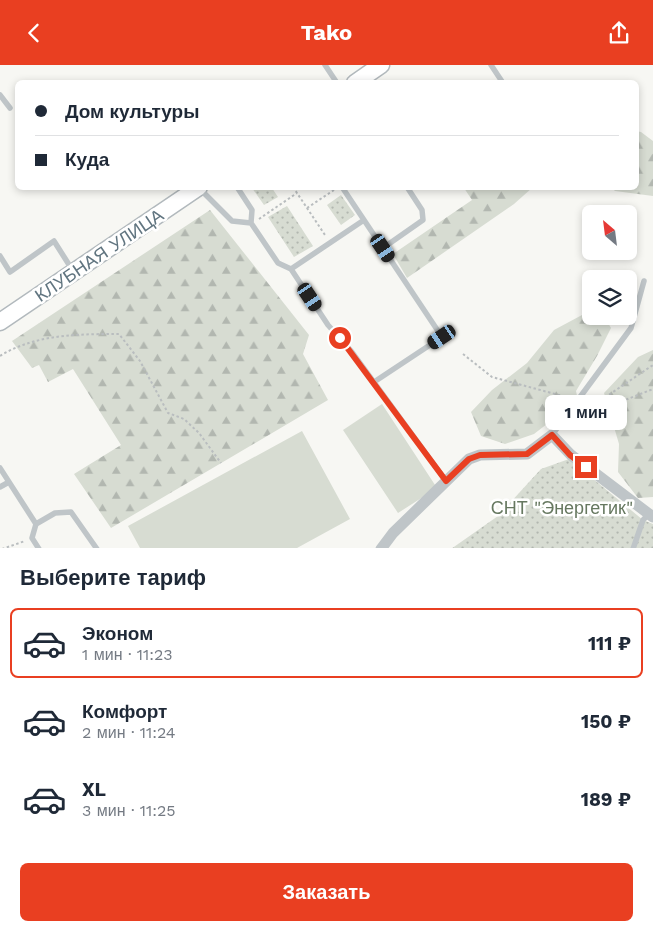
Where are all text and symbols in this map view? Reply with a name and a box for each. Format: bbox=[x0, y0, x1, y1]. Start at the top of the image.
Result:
icon: back bbox=[20, 19, 48, 47]
icon: share bbox=[605, 19, 633, 47]
text: Tako bbox=[301, 20, 352, 45]
text: Дом культуры bbox=[65, 100, 199, 123]
text: Куда bbox=[65, 148, 109, 171]
street label: КЛУБНАЯ УЛИЦА bbox=[31, 204, 167, 306]
north arrow bbox=[582, 205, 638, 260]
map controls bbox=[582, 205, 637, 325]
car bbox=[368, 231, 397, 265]
button: layers bbox=[582, 270, 637, 325]
car bbox=[295, 280, 324, 314]
car bbox=[425, 322, 458, 352]
route start bbox=[329, 327, 351, 349]
callout: 1 мин bbox=[545, 395, 627, 429]
text: 1 мин bbox=[565, 403, 607, 422]
route end bbox=[575, 456, 597, 478]
park label: СНТ "Энергетик" bbox=[491, 497, 633, 518]
text: Выберите тариф bbox=[20, 565, 206, 590]
icon: car bbox=[22, 621, 67, 666]
text: Эконом bbox=[82, 622, 153, 645]
text: 111 ₽ bbox=[588, 632, 631, 655]
text: 1 мин · 11:23 bbox=[82, 645, 173, 664]
icon: car bbox=[22, 699, 67, 744]
text: Комфорт bbox=[82, 700, 167, 723]
text: 150 ₽ bbox=[581, 710, 631, 733]
text: 2 мин · 11:24 bbox=[82, 723, 176, 742]
icon: car bbox=[22, 777, 67, 822]
text: XL bbox=[82, 778, 106, 801]
text: 189 ₽ bbox=[581, 788, 631, 811]
text: 3 мин · 11:25 bbox=[82, 801, 176, 820]
button: Заказать bbox=[20, 863, 633, 921]

